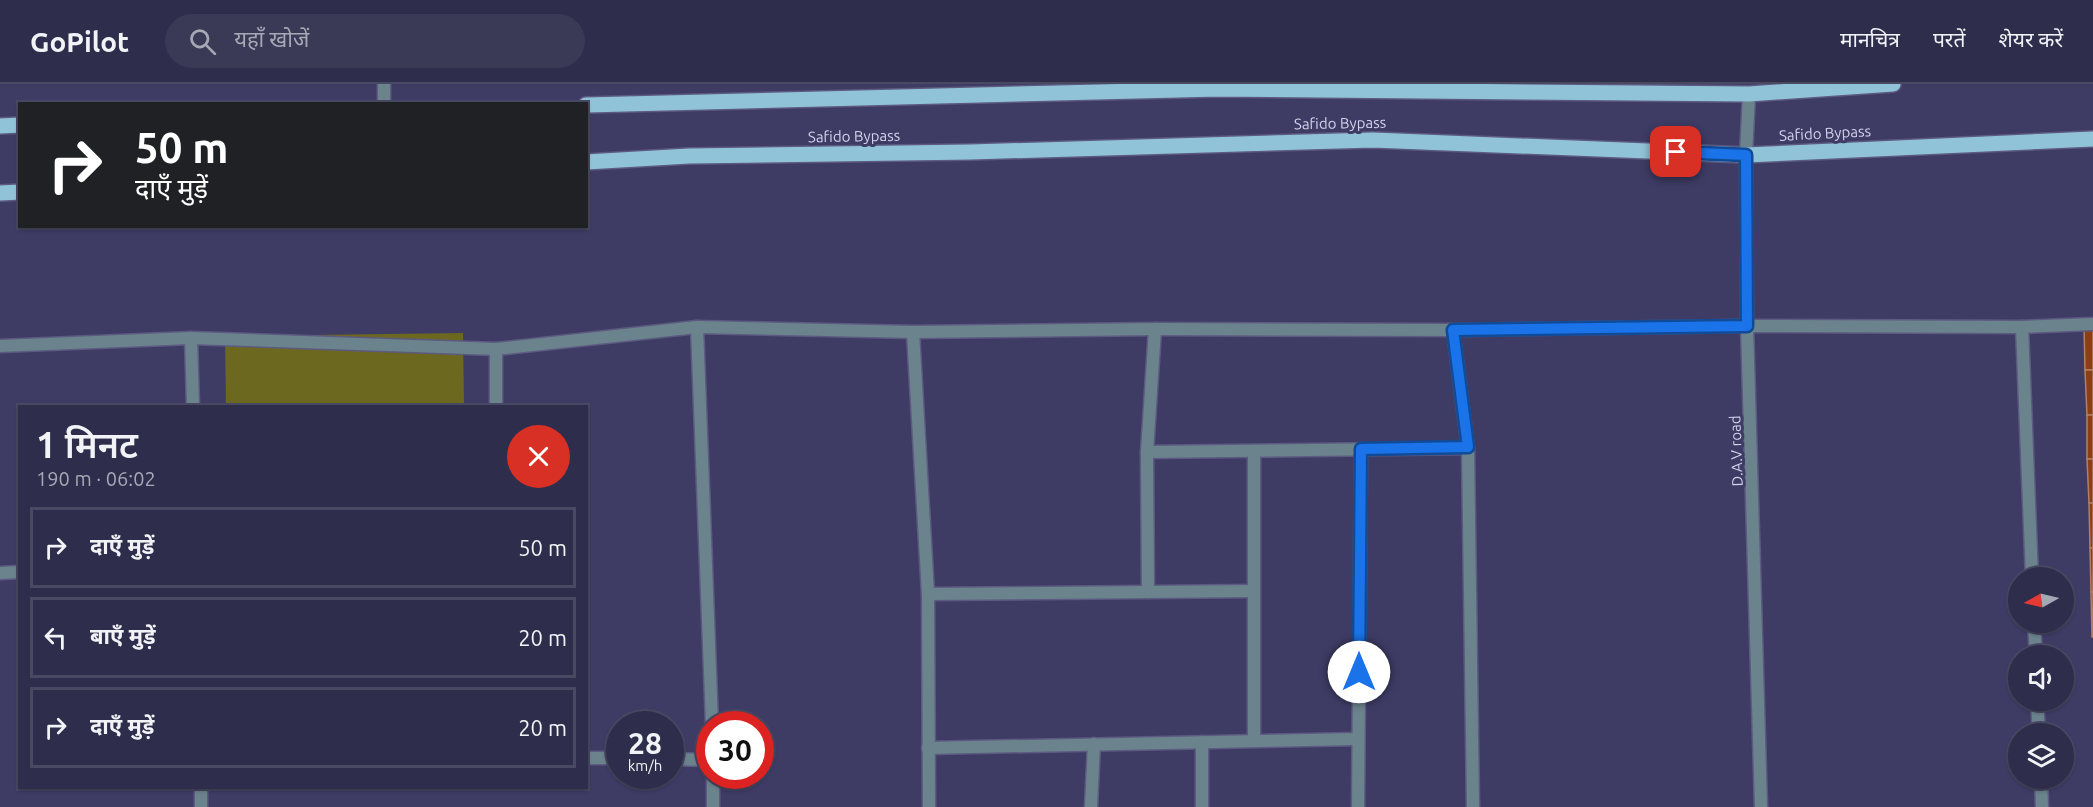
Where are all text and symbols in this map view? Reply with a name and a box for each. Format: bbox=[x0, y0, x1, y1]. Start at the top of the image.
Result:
search box bbox=[165, 14, 585, 68]
icon: search bbox=[186, 25, 219, 58]
text: GoPilot bbox=[30, 26, 129, 57]
text: यहाँ खोजें bbox=[234, 26, 309, 51]
text: मानचित्र bbox=[1840, 27, 1900, 51]
text: परतें bbox=[1933, 27, 1965, 51]
text: शेयर करें bbox=[1998, 27, 2063, 51]
street label: Safido Bypass bbox=[1294, 114, 1386, 132]
street label: Safido Bypass bbox=[1779, 122, 1871, 144]
text: 50 m bbox=[135, 124, 229, 171]
icon: right bbox=[36, 126, 114, 204]
pin bbox=[1650, 126, 1701, 177]
street label: Safido Bypass bbox=[808, 127, 900, 145]
icon: arrive bbox=[1659, 135, 1692, 168]
text: दाएँ मुड़ें bbox=[135, 173, 208, 203]
street label: D.A.V road bbox=[1726, 415, 1746, 487]
text: 1 मिनट bbox=[36, 424, 138, 465]
button: close bbox=[507, 425, 570, 488]
text: 190 m · 06:02 bbox=[36, 467, 156, 490]
icon: right bbox=[39, 531, 72, 564]
text: दाएँ मुड़ें bbox=[90, 533, 154, 558]
text: 50 m bbox=[518, 535, 567, 560]
north arrow bbox=[2008, 567, 2074, 633]
map controls bbox=[2008, 567, 2074, 789]
icon: left bbox=[39, 621, 72, 654]
text: बाएँ मुड़ें bbox=[90, 623, 156, 648]
text: 20 m bbox=[518, 625, 567, 650]
position arrow bbox=[1327, 640, 1391, 704]
button: sound bbox=[2008, 645, 2074, 711]
icon: right bbox=[39, 711, 72, 744]
speed limit sign: 30 bbox=[696, 711, 774, 789]
text: दाएँ मुड़ें bbox=[90, 713, 154, 738]
text: 20 m bbox=[518, 715, 567, 740]
button: layers bbox=[2008, 723, 2074, 789]
text: 28 bbox=[628, 726, 662, 760]
text: km/h bbox=[628, 757, 662, 774]

